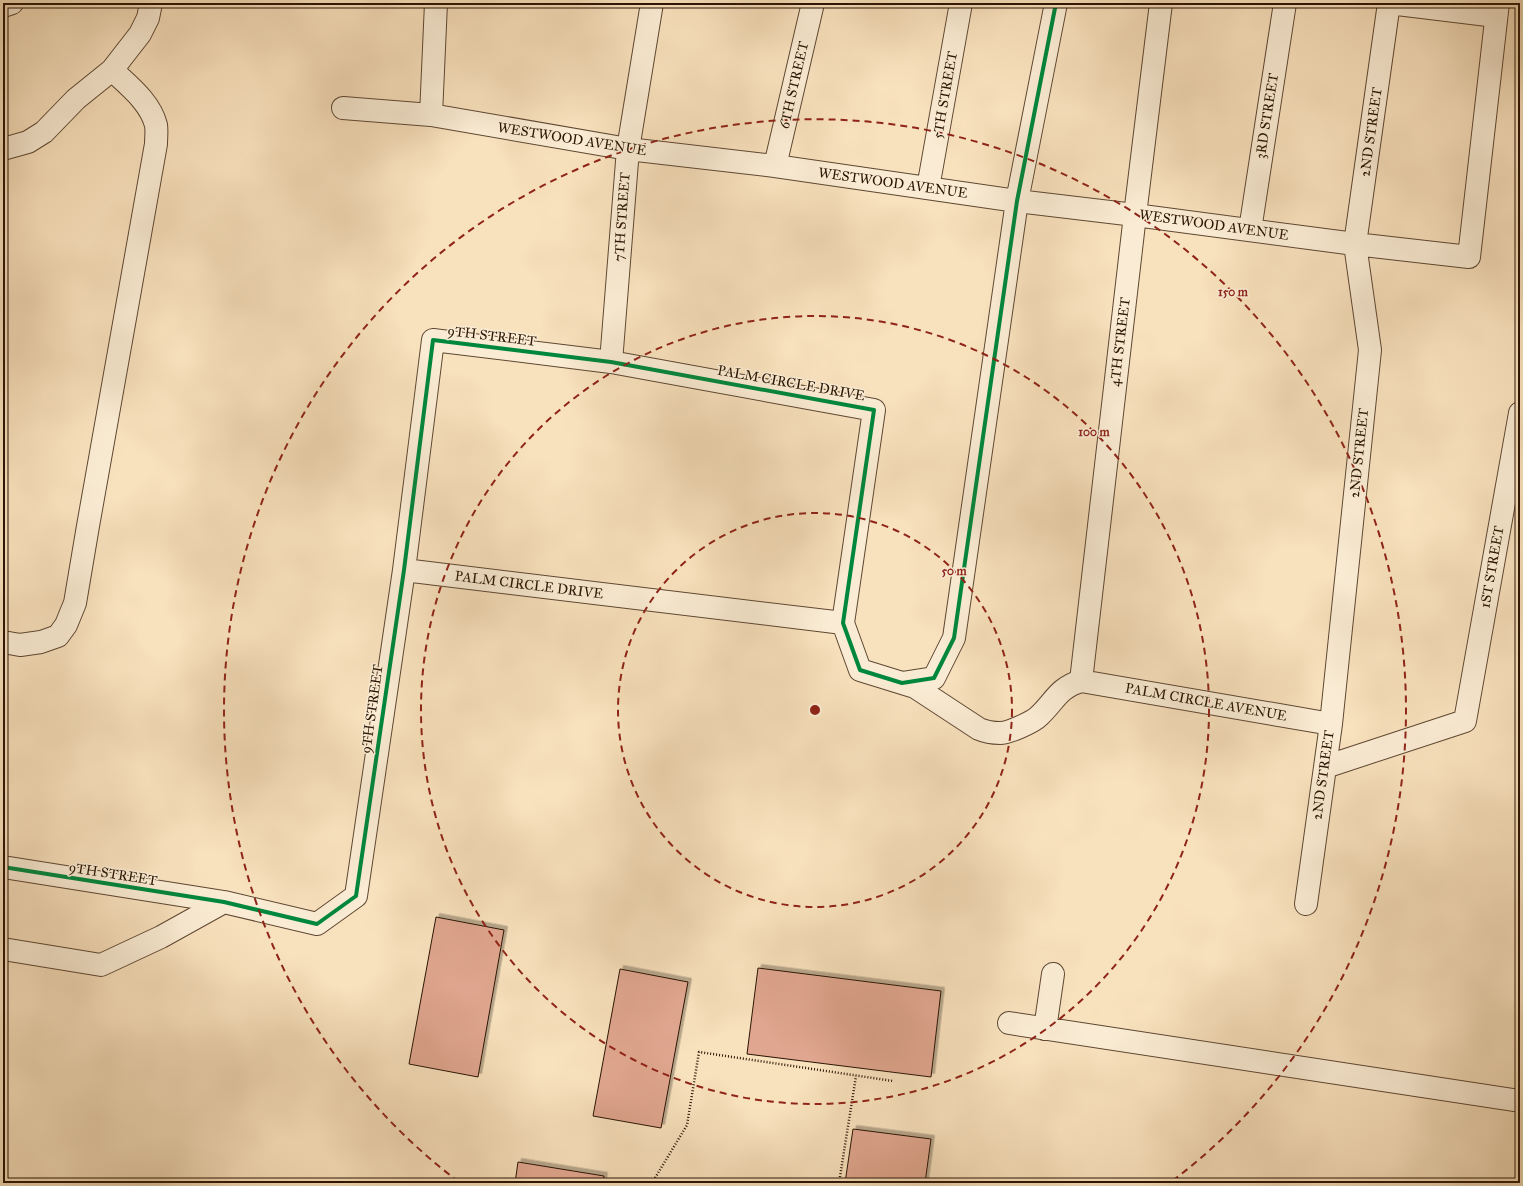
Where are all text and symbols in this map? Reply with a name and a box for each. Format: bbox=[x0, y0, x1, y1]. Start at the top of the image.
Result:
street label: 6TH STREET bbox=[776, 39, 812, 130]
street label: 5TH STREET bbox=[929, 50, 961, 140]
street label: 3RD STREET bbox=[1252, 71, 1282, 160]
street label: 2ND STREET bbox=[1356, 86, 1386, 178]
street label: WESTWOOD AVENUE bbox=[496, 119, 648, 159]
street label: WESTWOOD AVENUE bbox=[817, 164, 969, 202]
street label: 7TH STREET bbox=[610, 171, 634, 262]
street label: WESTWOOD AVENUE bbox=[1138, 206, 1290, 244]
text: 150 m bbox=[1218, 285, 1249, 299]
street label: 4TH STREET bbox=[1106, 296, 1134, 388]
street label: 9TH STREET bbox=[447, 322, 538, 350]
street label: PALM CIRCLE DRIVE bbox=[716, 362, 866, 404]
street label: 2ND STREET bbox=[1346, 407, 1372, 499]
text: 100 m bbox=[1078, 425, 1111, 439]
street label: 1ST STREET bbox=[1476, 524, 1508, 610]
text: 50 m bbox=[941, 564, 968, 578]
street label: PALM CIRCLE DRIVE bbox=[454, 567, 604, 603]
street label: 9TH STREET bbox=[357, 663, 387, 754]
street label: PALM CIRCLE AVENUE bbox=[1124, 679, 1288, 725]
centre of rings bbox=[808, 703, 822, 717]
street label: 2ND STREET bbox=[1308, 729, 1338, 821]
street label: 9TH STREET bbox=[68, 859, 159, 889]

